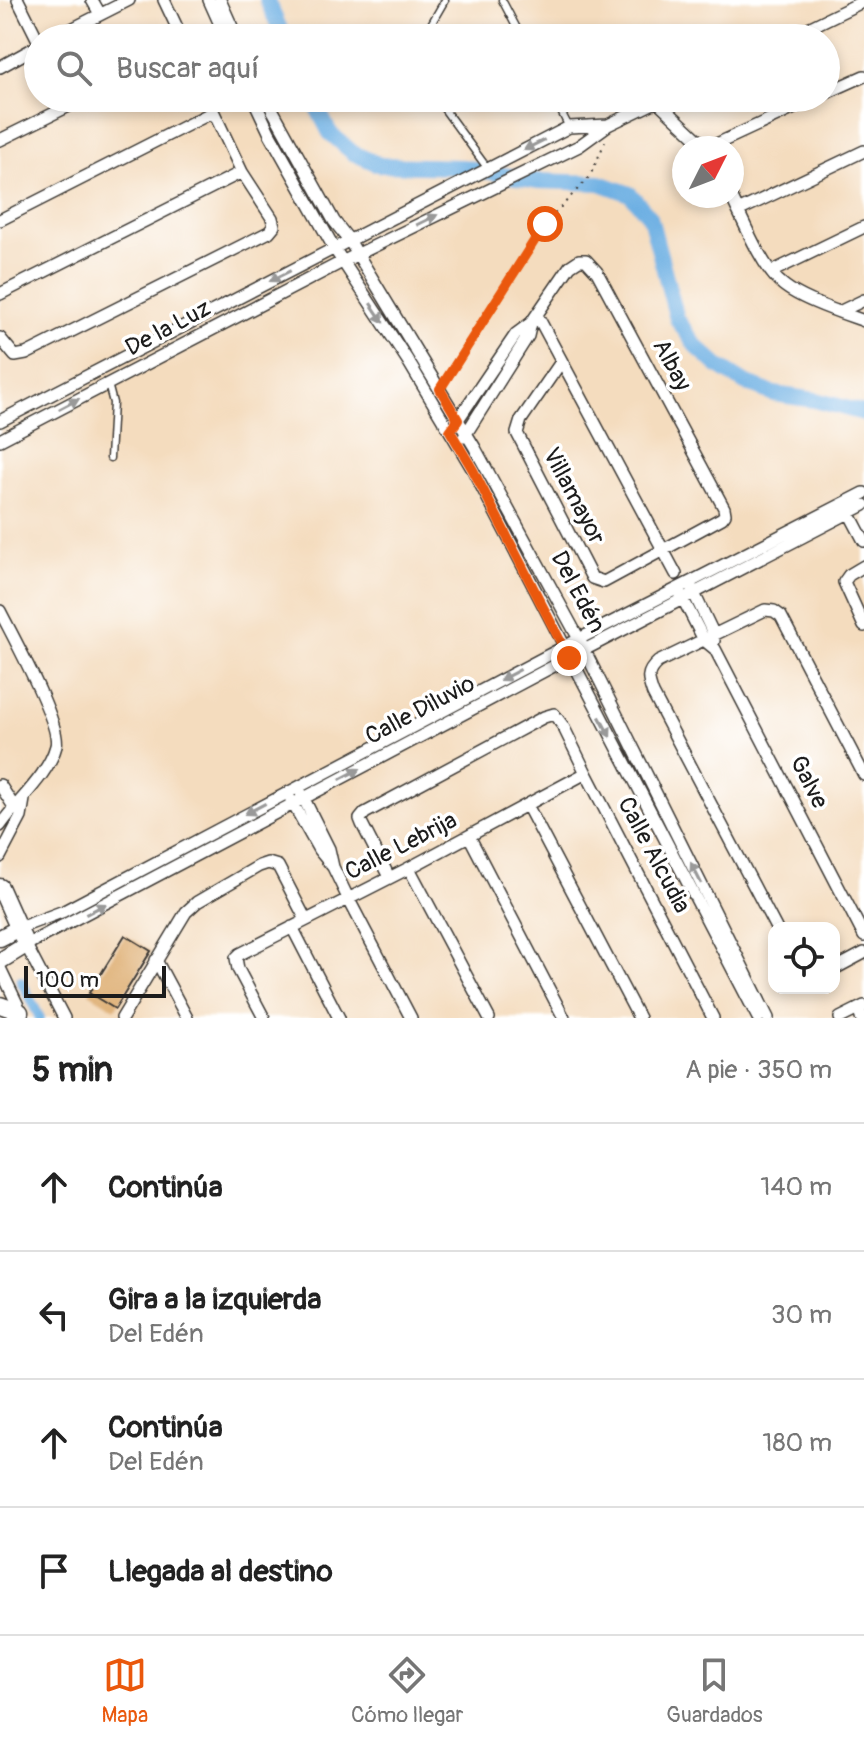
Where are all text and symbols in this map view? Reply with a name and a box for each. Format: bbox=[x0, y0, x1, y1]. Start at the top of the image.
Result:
search box bbox=[24, 24, 840, 112]
icon: search bbox=[52, 46, 96, 90]
text: Buscar aquí bbox=[116, 50, 259, 87]
north arrow bbox=[672, 136, 744, 208]
one-way arrow bbox=[523, 138, 546, 152]
route start bbox=[527, 206, 563, 242]
one-way arrow bbox=[416, 214, 439, 227]
one-way arrow bbox=[268, 269, 291, 283]
street label: De la Luz bbox=[120, 294, 216, 362]
one-way arrow bbox=[369, 303, 384, 324]
street label: Albay bbox=[646, 334, 698, 396]
one-way arrow bbox=[58, 398, 81, 411]
street label: Villamayor bbox=[536, 443, 612, 550]
street label: Del Edén bbox=[544, 546, 612, 638]
route end bbox=[551, 640, 587, 676]
one-way arrow bbox=[499, 668, 521, 682]
street label: Calle Diluvio bbox=[360, 669, 480, 751]
one-way arrow bbox=[599, 716, 612, 739]
street label: Galve bbox=[783, 751, 835, 813]
one-way arrow bbox=[339, 768, 361, 782]
street label: Calle Alcudia bbox=[611, 792, 697, 918]
one-way arrow bbox=[244, 802, 266, 816]
street label: Calle Lebrija bbox=[340, 805, 462, 887]
one-way arrow bbox=[689, 862, 703, 885]
one-way arrow bbox=[84, 902, 107, 915]
map controls bbox=[768, 922, 840, 994]
button: locate bbox=[768, 922, 840, 994]
scale bar bbox=[24, 962, 166, 998]
text: 100 m bbox=[36, 966, 99, 994]
text: 5 min bbox=[32, 1049, 113, 1092]
text: A pie · 350 m bbox=[685, 1054, 832, 1086]
icon: ahead bbox=[32, 1165, 76, 1209]
text: Continúa bbox=[108, 1169, 223, 1206]
text: 140 m bbox=[760, 1171, 832, 1203]
text: Gira a la izquierda bbox=[108, 1281, 321, 1318]
icon: left bbox=[32, 1293, 76, 1337]
text: 30 m bbox=[771, 1299, 832, 1331]
text: Del Edén bbox=[108, 1318, 204, 1350]
text: Continúa bbox=[108, 1409, 223, 1446]
icon: ahead bbox=[32, 1421, 76, 1465]
text: 180 m bbox=[762, 1427, 832, 1459]
text: Del Edén bbox=[108, 1446, 204, 1478]
icon: arrive bbox=[32, 1549, 76, 1593]
text: Llegada al destino bbox=[108, 1553, 333, 1590]
tab: Mapa bbox=[101, 1653, 148, 1729]
tab: Cómo llegar bbox=[351, 1653, 463, 1729]
tab: Guardados bbox=[666, 1653, 763, 1729]

